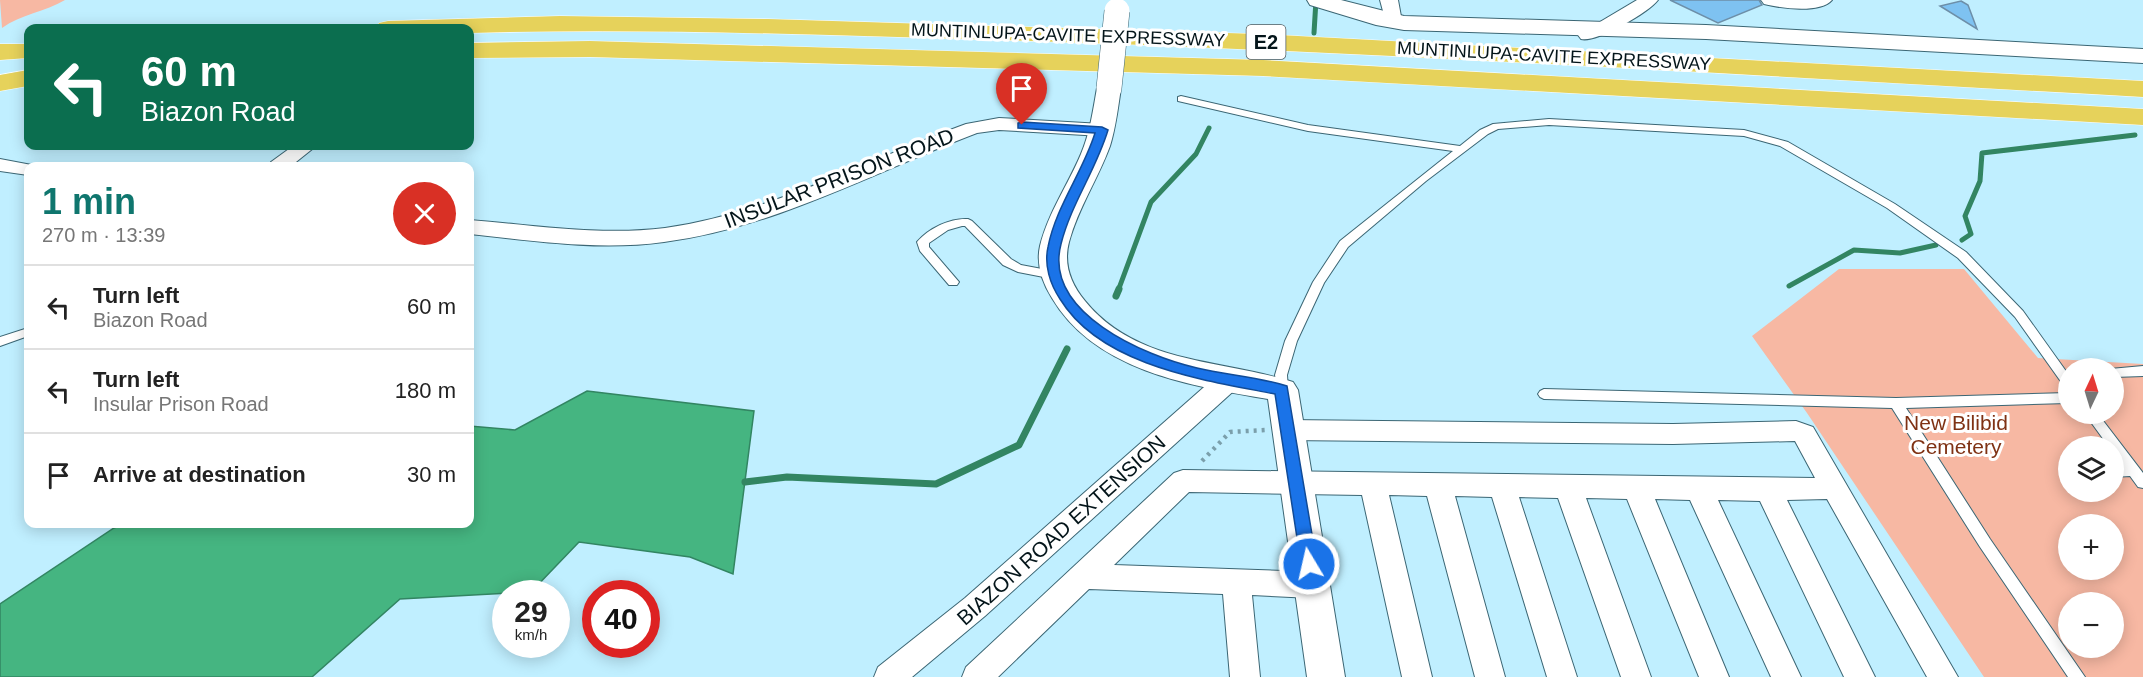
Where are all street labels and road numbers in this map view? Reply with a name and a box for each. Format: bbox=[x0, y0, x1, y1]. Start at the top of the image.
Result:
street label: MUNTINLUPA-CAVITE EXPRESSWAY bbox=[911, 20, 1225, 50]
road number: E2 bbox=[1246, 25, 1286, 59]
street label: MUNTINLUPA-CAVITE EXPRESSWAY bbox=[1396, 38, 1712, 74]
street label: INSULAR PRISON ROAD bbox=[721, 124, 957, 232]
street label: BIAZON ROAD EXTENSION bbox=[952, 430, 1170, 630]

